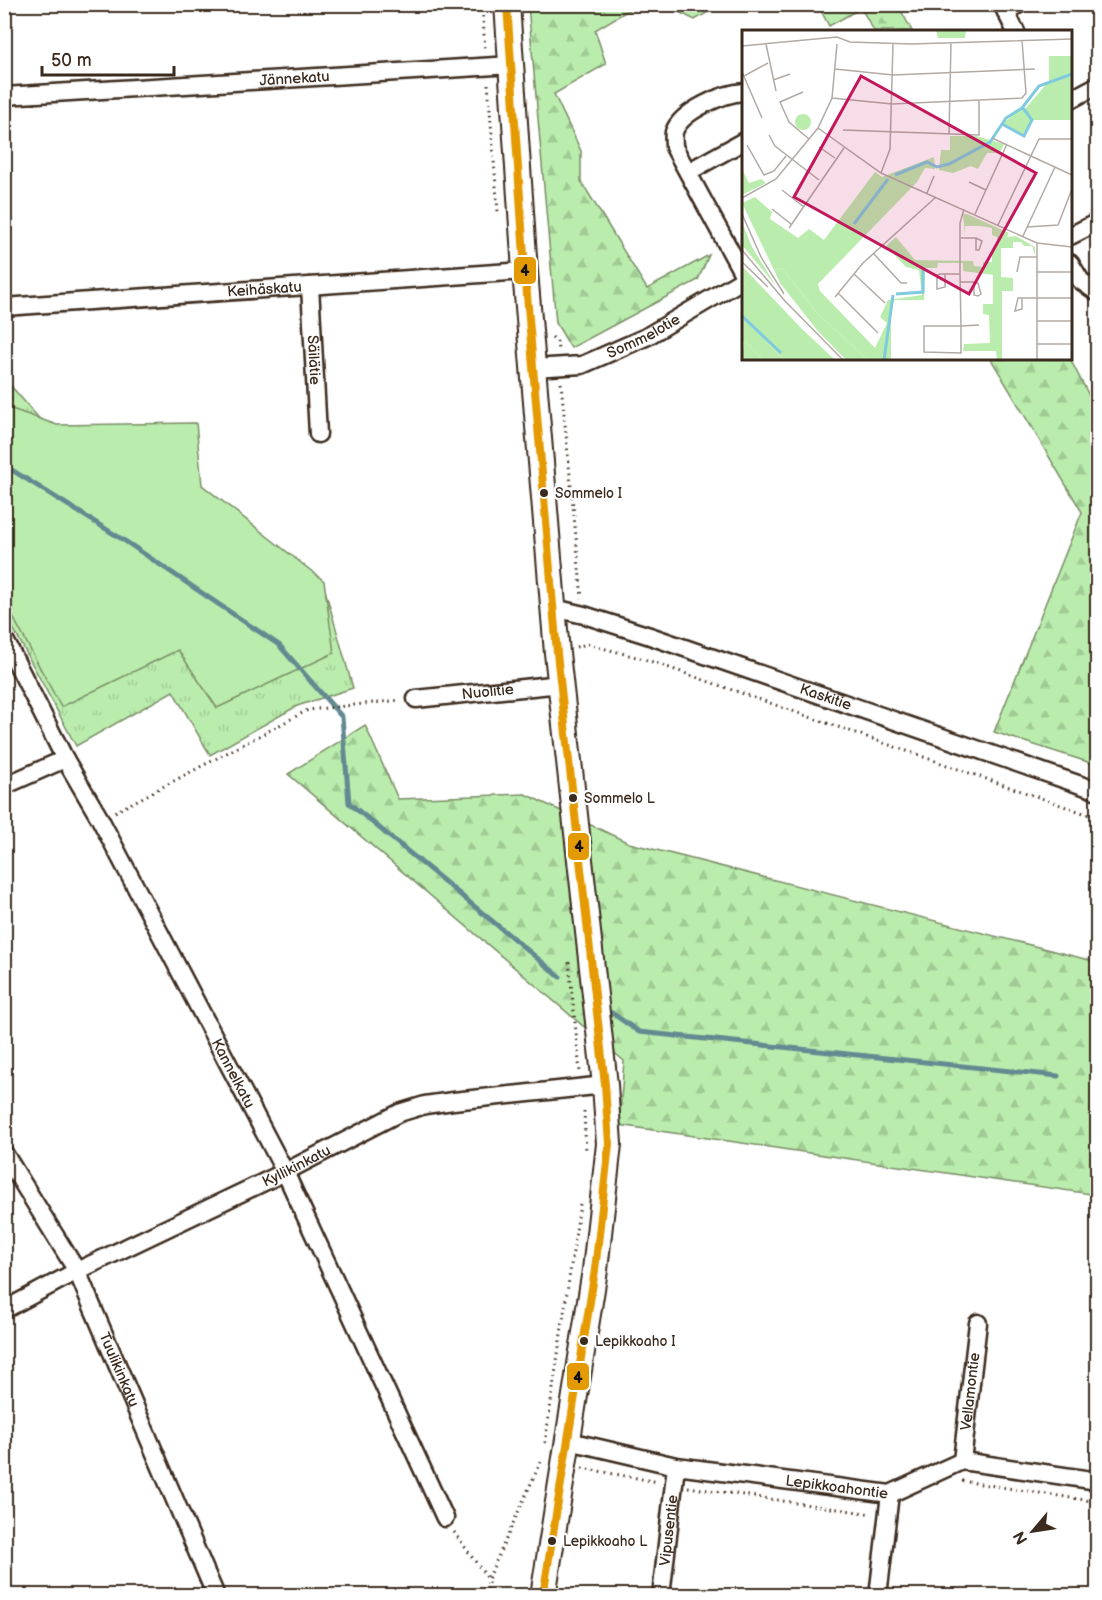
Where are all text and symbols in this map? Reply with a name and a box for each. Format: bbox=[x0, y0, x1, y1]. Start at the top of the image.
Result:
inset map bbox=[742, 30, 1072, 360]
scale bar bbox=[42, 39, 174, 77]
text: 50 m bbox=[51, 50, 92, 71]
street label: Jännekatu bbox=[259, 67, 330, 90]
line badge: 4 bbox=[513, 256, 537, 285]
text: 4 bbox=[520, 262, 530, 281]
street label: Keihäskatu bbox=[227, 277, 302, 302]
street label: Sommelotie bbox=[604, 310, 684, 363]
street label: Säilätie bbox=[303, 335, 324, 385]
place label: Sommelo I bbox=[555, 485, 622, 502]
marker: Sommelo I bbox=[538, 487, 550, 499]
street label: Nuolitie bbox=[461, 680, 515, 704]
street label: Kaskitie bbox=[797, 680, 854, 715]
place label: Sommelo L bbox=[584, 790, 655, 807]
marker: Sommelo L bbox=[567, 792, 579, 804]
line badge: 4 bbox=[567, 832, 590, 861]
text: 4 bbox=[574, 838, 584, 857]
street label: Kannelkatu bbox=[207, 1036, 259, 1111]
street label: Kyllikinkatu bbox=[259, 1141, 334, 1191]
street label: Tuulikinkatu bbox=[94, 1330, 143, 1410]
place label: Lepikkoaho I bbox=[595, 1333, 676, 1350]
marker: Lepikkoaho I bbox=[578, 1335, 590, 1347]
street label: Vellamontie bbox=[957, 1351, 985, 1432]
line badge: 4 bbox=[566, 1362, 590, 1391]
text: 4 bbox=[573, 1369, 583, 1388]
street label: Lepikkoahontie bbox=[784, 1471, 889, 1504]
street label: Vipusentie bbox=[656, 1494, 683, 1567]
north arrow bbox=[1003, 1501, 1063, 1561]
text: N bbox=[1010, 1528, 1032, 1547]
place label: Lepikkoaho L bbox=[563, 1533, 647, 1550]
marker: Lepikkoaho L bbox=[546, 1535, 558, 1547]

